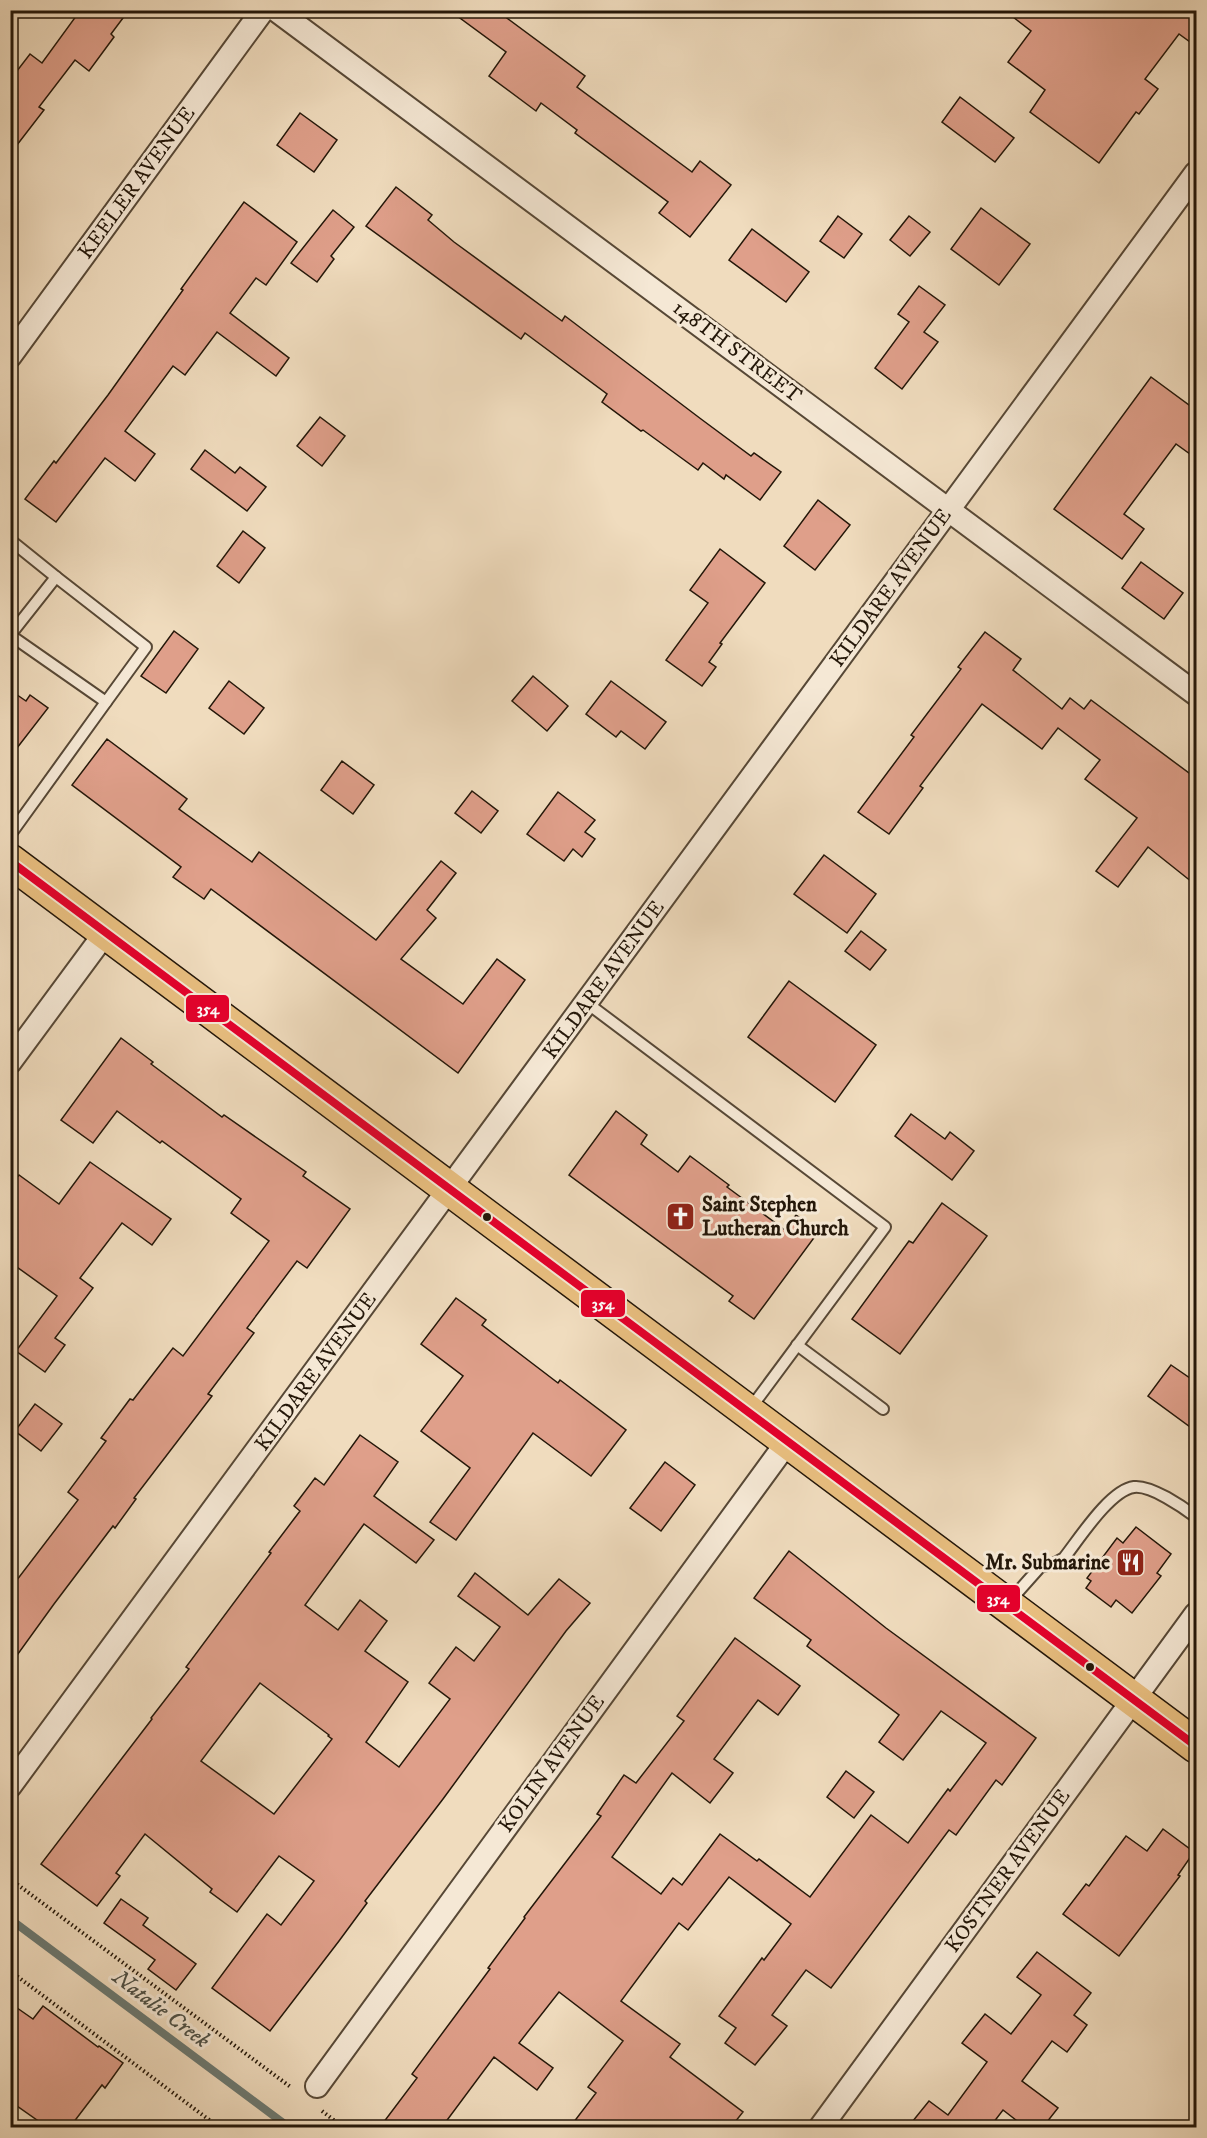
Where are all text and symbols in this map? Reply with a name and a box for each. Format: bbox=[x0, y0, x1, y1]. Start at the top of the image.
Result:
street label: KEELER AVENUE bbox=[73, 102, 201, 264]
street label: 148TH STREET bbox=[667, 295, 807, 409]
street label: KILDARE AVENUE bbox=[825, 503, 957, 672]
street label: KILDARE AVENUE bbox=[538, 895, 670, 1064]
line badge: 354 bbox=[185, 994, 230, 1023]
text: 354 bbox=[197, 999, 220, 1019]
place label: Saint Stephen Lutheran Church bbox=[702, 1192, 850, 1242]
church icon: Saint Stephen Lutheran Church bbox=[665, 1201, 697, 1233]
unlabelled marker bbox=[481, 1211, 493, 1223]
street label: KILDARE AVENUE bbox=[250, 1287, 382, 1456]
line badge: 354 bbox=[580, 1289, 626, 1318]
text: 354 bbox=[592, 1294, 615, 1314]
restaurant icon: Mr. Submarine bbox=[1115, 1547, 1147, 1579]
place label: Mr. Submarine bbox=[985, 1550, 1110, 1576]
line badge: 354 bbox=[976, 1584, 1021, 1613]
text: 354 bbox=[987, 1589, 1010, 1609]
unlabelled marker bbox=[1084, 1661, 1096, 1673]
street label: KOLIN AVENUE bbox=[493, 1690, 611, 1838]
street label: KOSTNER AVENUE bbox=[940, 1784, 1076, 1958]
water label: Natalie Creek bbox=[106, 1963, 215, 2055]

